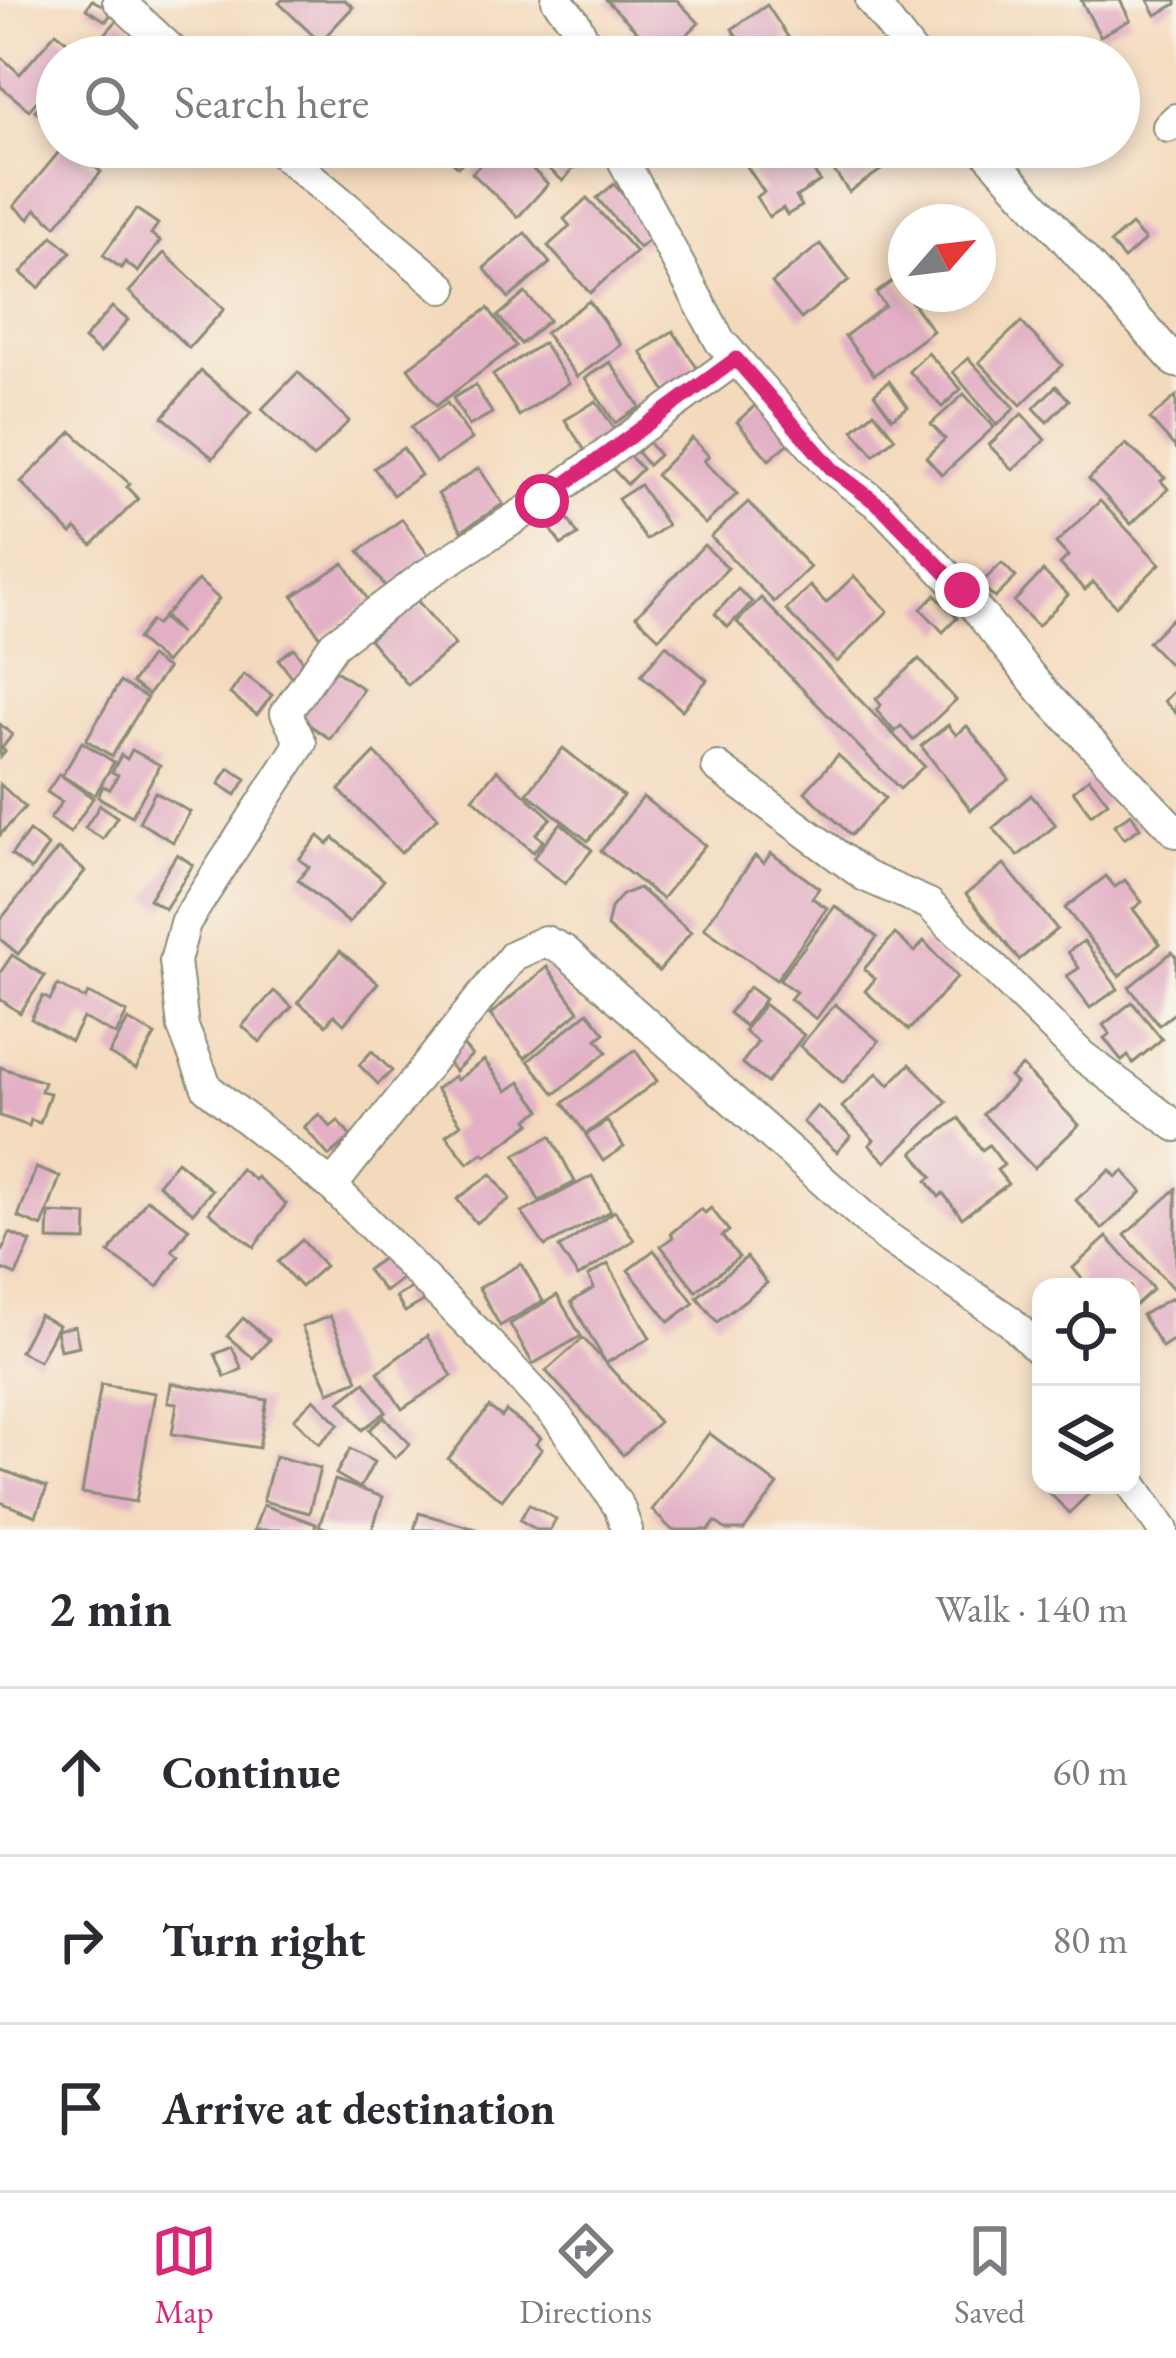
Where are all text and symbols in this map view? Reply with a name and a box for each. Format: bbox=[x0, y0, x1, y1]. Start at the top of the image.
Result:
search box bbox=[36, 36, 1140, 168]
icon: search bbox=[78, 69, 144, 135]
text: Search here bbox=[174, 73, 369, 131]
north arrow bbox=[888, 204, 996, 312]
route start bbox=[515, 474, 569, 528]
route end bbox=[935, 563, 989, 617]
map controls bbox=[1032, 1278, 1140, 1494]
button: locate bbox=[1032, 1278, 1140, 1386]
button: layers bbox=[1032, 1386, 1140, 1494]
text: 2 min bbox=[48, 1575, 172, 1641]
text: Walk · 140 m bbox=[935, 1583, 1128, 1634]
icon: ahead bbox=[48, 1739, 114, 1805]
text: Continue bbox=[162, 1743, 340, 1801]
text: 60 m bbox=[1052, 1746, 1128, 1797]
icon: right bbox=[48, 1907, 114, 1973]
text: Turn right bbox=[162, 1911, 365, 1969]
text: 80 m bbox=[1052, 1914, 1128, 1965]
icon: arrive bbox=[48, 2075, 114, 2141]
text: Arrive at destination bbox=[162, 2079, 555, 2137]
tab: Map bbox=[151, 2218, 217, 2333]
tab: Directions bbox=[519, 2218, 652, 2333]
tab: Saved bbox=[954, 2218, 1025, 2333]

